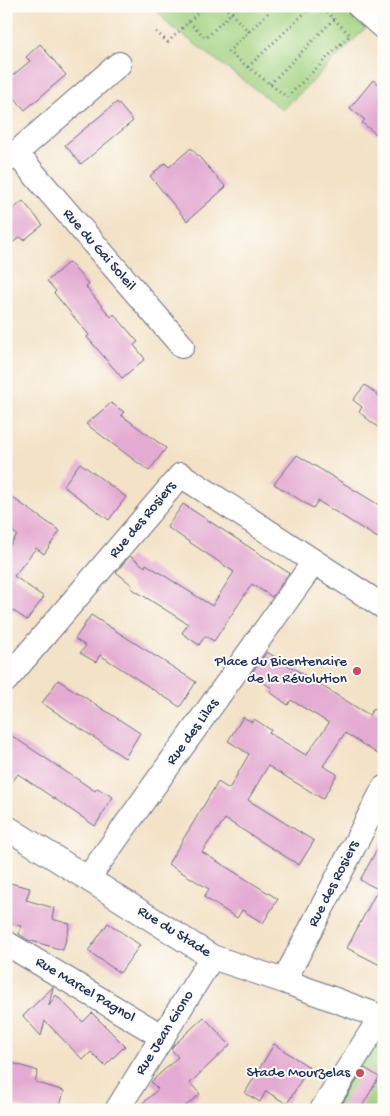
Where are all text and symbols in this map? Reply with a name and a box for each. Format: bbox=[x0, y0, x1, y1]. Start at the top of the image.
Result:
street label: Rue du Gai Soleil bbox=[59, 205, 139, 295]
street label: Rue des Rosiers bbox=[106, 478, 181, 562]
place label: Place du Bicentenaire de la Révolution bbox=[214, 653, 347, 688]
marker: Place du Bicentenaire de la Révolution bbox=[351, 665, 363, 677]
street label: Rue des Lilas bbox=[163, 695, 223, 769]
street label: Rue des Rosiers bbox=[304, 837, 364, 930]
street label: Rue du Stade bbox=[134, 902, 214, 962]
street label: Rue Marcel Pagnol bbox=[32, 953, 138, 1027]
street label: Rue Jean Giono bbox=[132, 987, 198, 1079]
place label: Stade Mourzelas bbox=[246, 1064, 350, 1082]
marker: Stade Mourzelas bbox=[354, 1067, 366, 1079]

